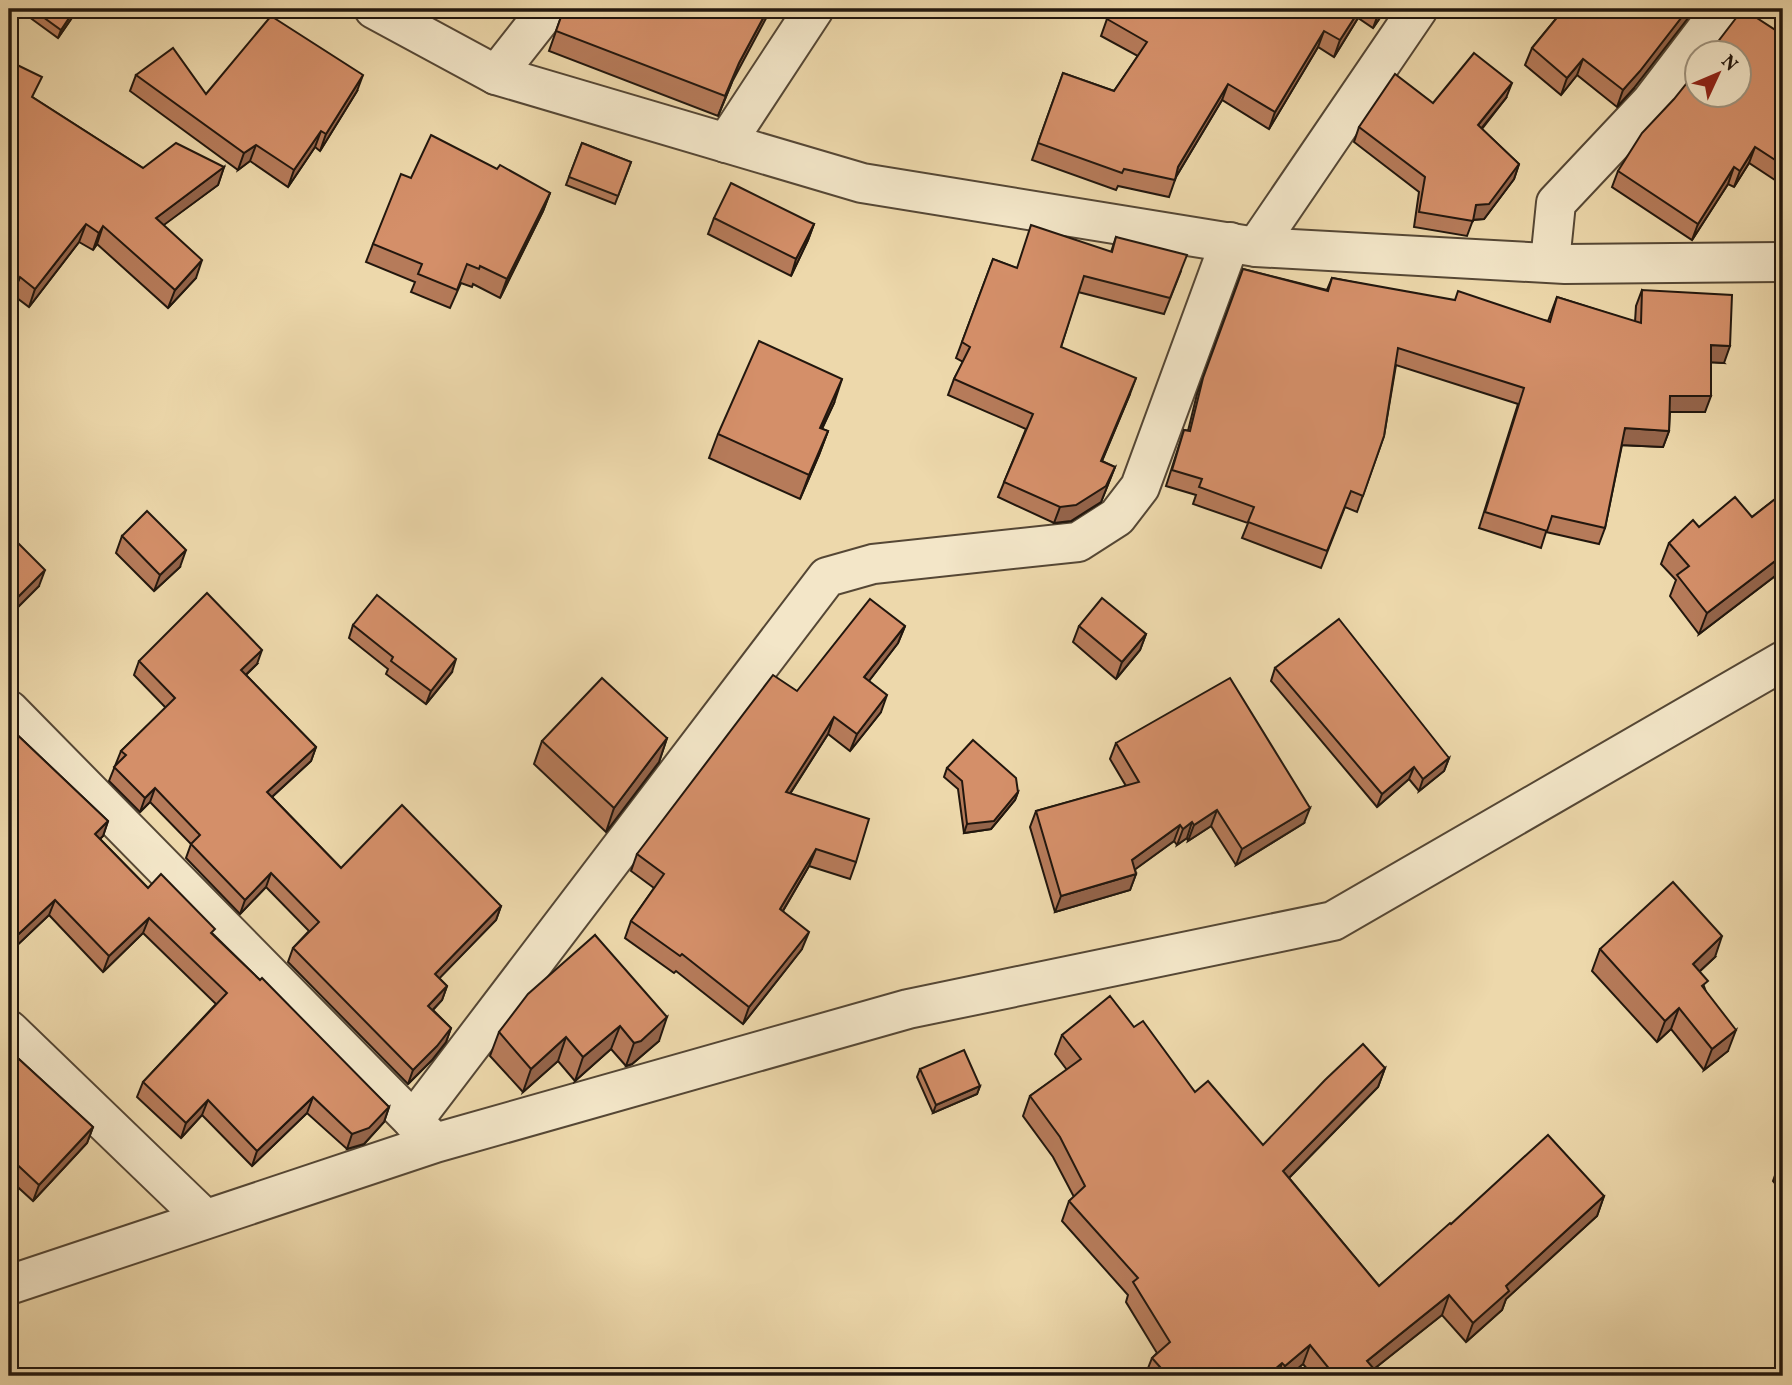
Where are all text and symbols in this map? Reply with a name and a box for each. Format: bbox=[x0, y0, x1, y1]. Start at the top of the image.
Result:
north arrow bbox=[1684, 38, 1754, 108]
text: N bbox=[1715, 50, 1743, 78]

